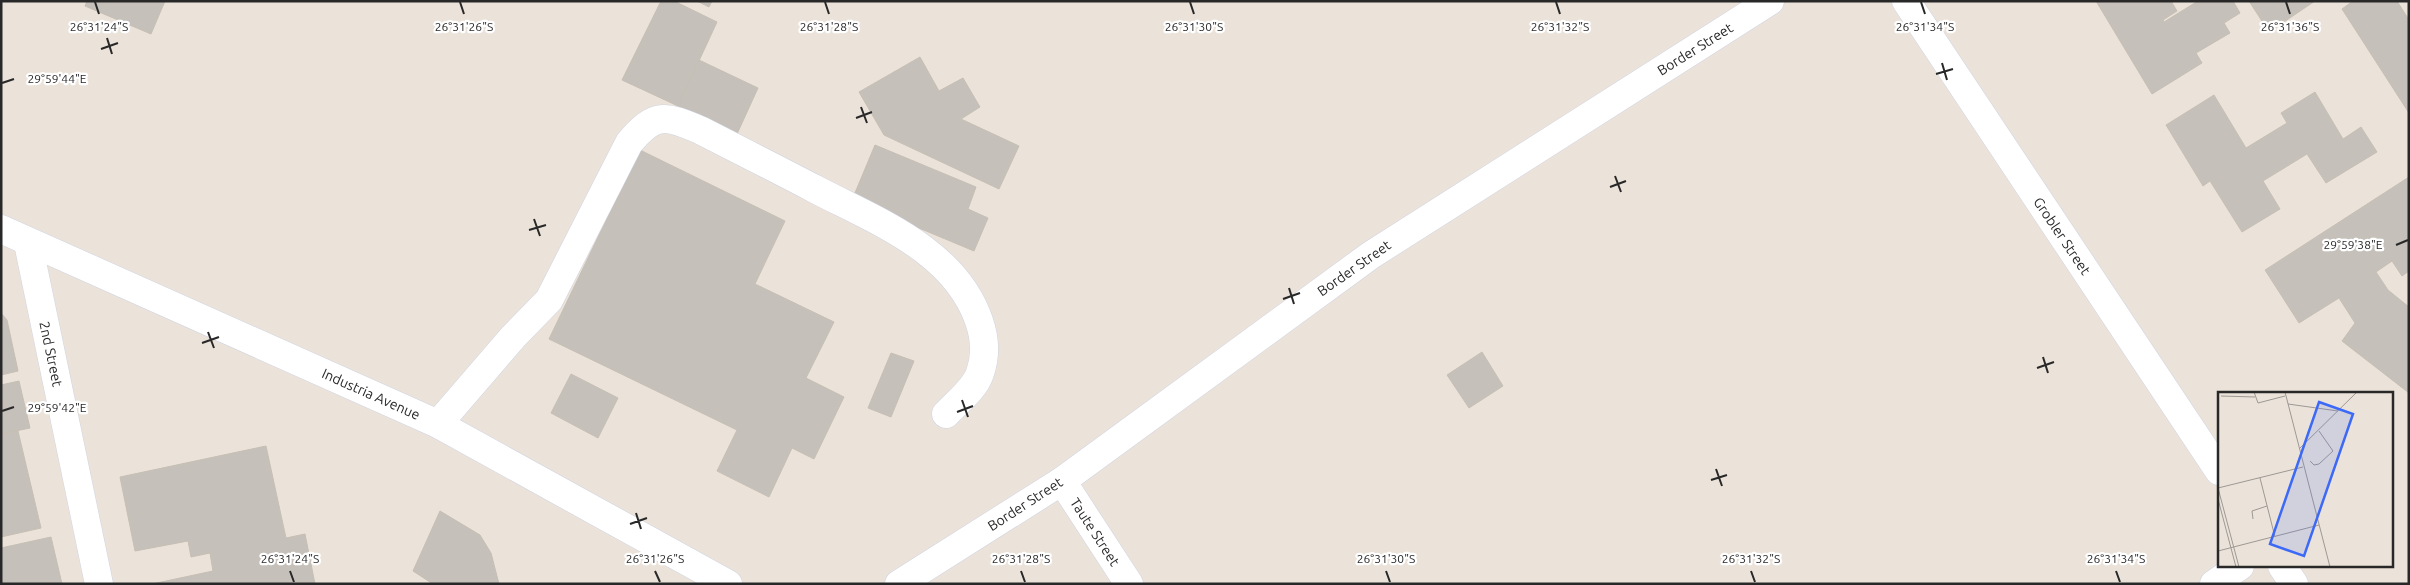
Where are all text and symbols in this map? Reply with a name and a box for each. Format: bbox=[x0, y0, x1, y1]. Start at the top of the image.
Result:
street label: Border Street bbox=[1654, 19, 1736, 79]
text: 26°31'24"S bbox=[70, 20, 128, 33]
text: 26°31'26"S bbox=[435, 20, 493, 33]
text: 26°31'28"S bbox=[800, 20, 858, 33]
text: 26°31'30"S bbox=[1165, 20, 1223, 33]
text: 26°31'32"S bbox=[1531, 20, 1589, 33]
text: 26°31'34"S bbox=[1896, 20, 1954, 33]
text: 26°31'36"S bbox=[2261, 20, 2319, 33]
text: 29°59'44"E bbox=[28, 72, 87, 85]
street label: Grobler Street bbox=[2030, 194, 2094, 278]
street label: Border Street bbox=[1314, 237, 1394, 299]
text: 29°59'38"E bbox=[2324, 238, 2383, 251]
street label: 2nd Street bbox=[36, 320, 66, 389]
street label: Industria Avenue bbox=[319, 365, 423, 423]
inset map bbox=[2218, 392, 2392, 568]
text: 29°59'42"E bbox=[28, 401, 87, 414]
street label: Border Street bbox=[985, 474, 1066, 534]
street label: Taute Street bbox=[1067, 495, 1123, 569]
text: 26°31'24"S bbox=[261, 552, 319, 565]
text: 26°31'26"S bbox=[626, 552, 684, 565]
text: 26°31'28"S bbox=[992, 552, 1050, 565]
text: 26°31'30"S bbox=[1357, 552, 1415, 565]
text: 26°31'32"S bbox=[1722, 552, 1780, 565]
text: 26°31'34"S bbox=[2087, 552, 2145, 565]

